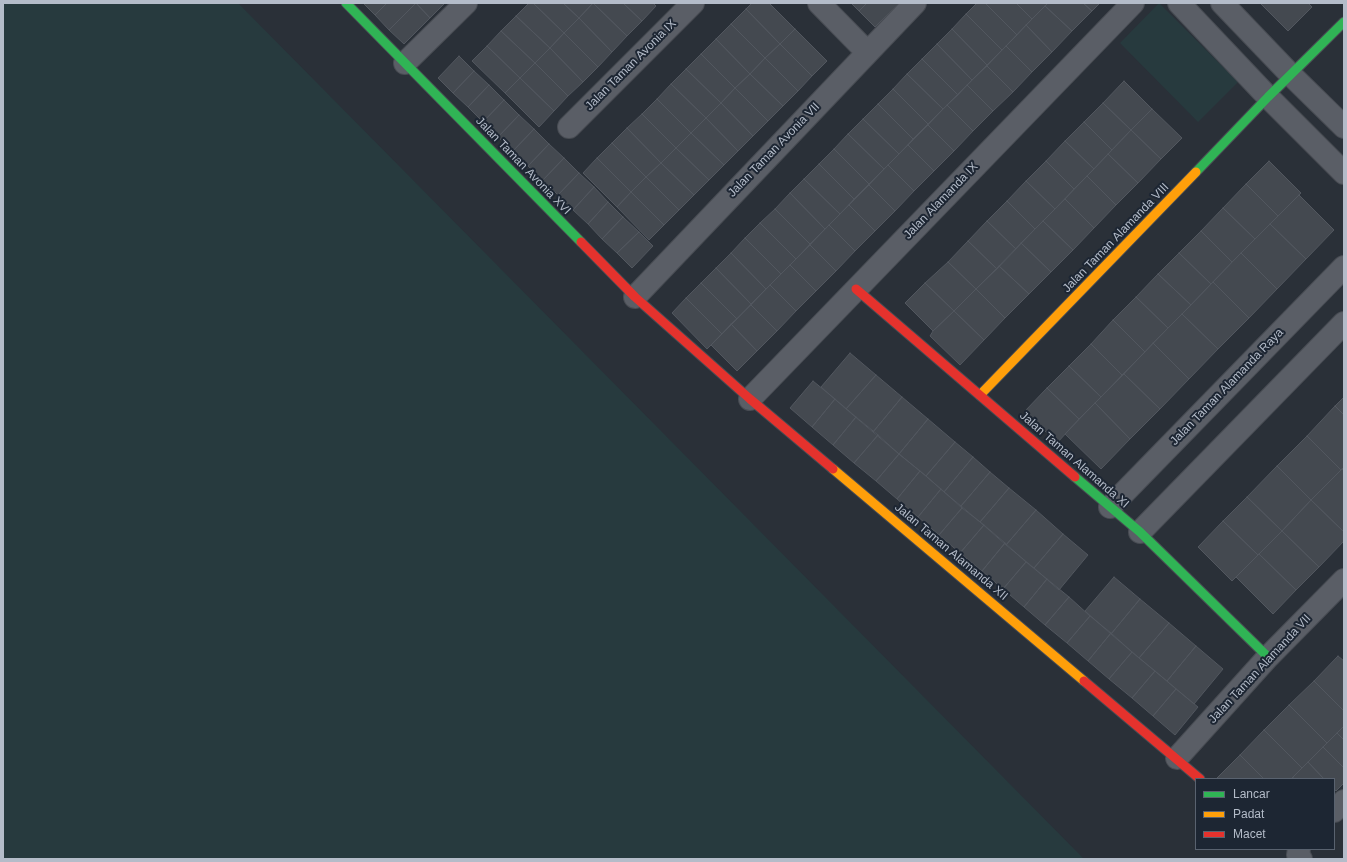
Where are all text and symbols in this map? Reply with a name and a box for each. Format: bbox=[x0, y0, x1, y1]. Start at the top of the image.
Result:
street label: Jalan Taman Avonia IX bbox=[583, 17, 679, 113]
street label: Jalan Taman Avonia VII bbox=[725, 100, 823, 200]
street label: Jalan Taman Avonia XVI bbox=[472, 114, 574, 218]
street label: Jalan Alamanda IX bbox=[901, 160, 981, 242]
street label: Jalan Taman Alamanda VIII bbox=[1060, 180, 1172, 296]
street label: Jalan Taman Alamanda Raya bbox=[1167, 326, 1287, 448]
street label: Jalan Taman Alamanda XI bbox=[1016, 409, 1132, 511]
street label: Jalan Taman Alamanda XII bbox=[891, 500, 1011, 604]
street label: Jalan Taman Alamanda VII bbox=[1206, 612, 1314, 726]
legend bbox=[1195, 778, 1335, 850]
text: Lancar bbox=[1233, 787, 1270, 801]
text: Padat bbox=[1233, 807, 1264, 821]
text: Macet bbox=[1233, 827, 1266, 841]

